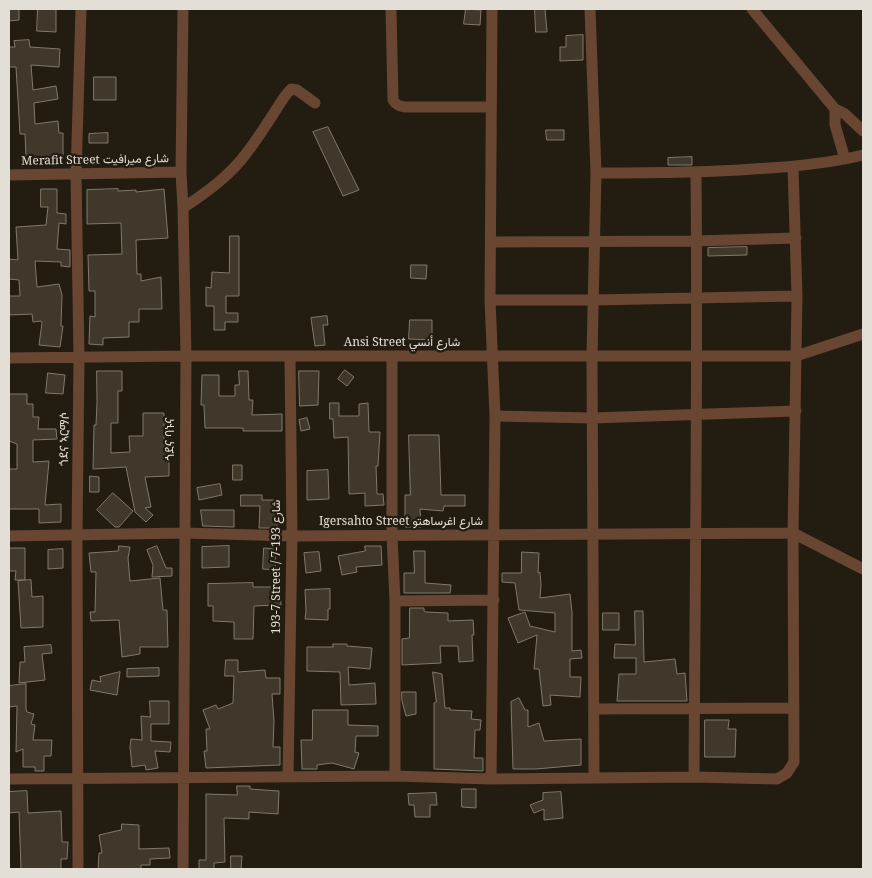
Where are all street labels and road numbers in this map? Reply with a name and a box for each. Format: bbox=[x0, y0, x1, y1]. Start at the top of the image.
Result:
street label: Merafit Street شارع ميرافيت bbox=[21, 152, 169, 168]
street label: Ansi Street شارع أنسي bbox=[344, 336, 460, 350]
street label: ጎደና ኣርማሶ bbox=[57, 412, 73, 466]
street label: ጎደና ባኑና bbox=[164, 418, 178, 460]
street label: 193-7 Street / شارع 193-7 bbox=[270, 500, 284, 634]
street label: Igersahto Street شارع اغرساهتو bbox=[319, 515, 483, 529]

